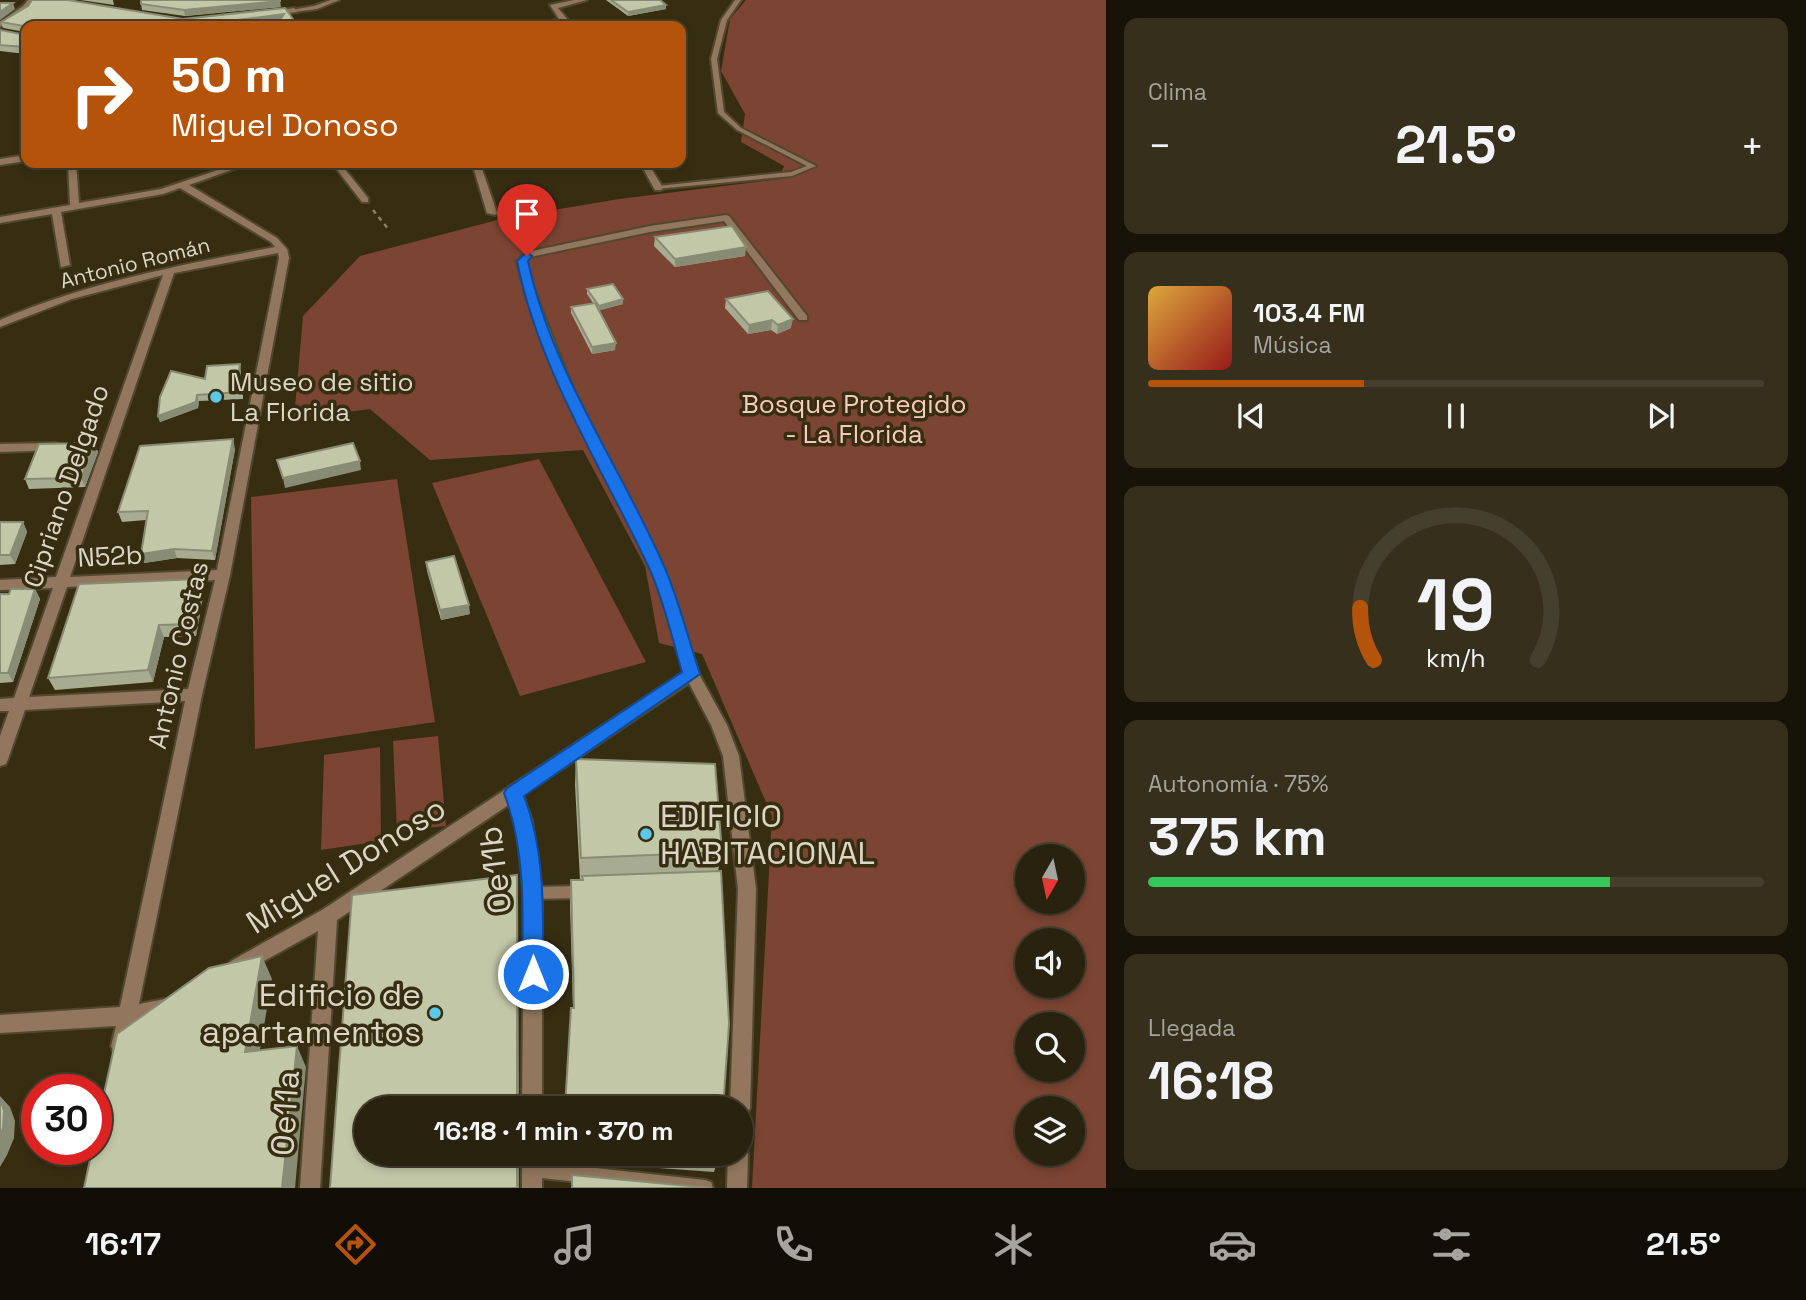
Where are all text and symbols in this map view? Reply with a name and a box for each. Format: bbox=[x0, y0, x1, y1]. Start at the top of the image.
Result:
text: 50 m bbox=[171, 44, 286, 106]
icon: right bbox=[56, 49, 147, 140]
text: Clima bbox=[1148, 77, 1207, 107]
text: Miguel Donoso bbox=[171, 105, 399, 145]
text: 21.5° bbox=[1395, 112, 1517, 178]
text: − bbox=[1148, 122, 1172, 170]
text: + bbox=[1740, 122, 1764, 170]
pin bbox=[497, 184, 557, 256]
icon: arrive bbox=[508, 195, 546, 233]
street label: Antonio Román bbox=[57, 231, 213, 294]
text: 103.4 FM bbox=[1253, 296, 1365, 330]
text: Música bbox=[1253, 330, 1332, 360]
place label: Museo de sitio La Florida bbox=[230, 365, 414, 429]
street label: Cipriano Delgado bbox=[15, 380, 117, 592]
park label: Bosque Protegido - La Florida bbox=[742, 387, 966, 451]
marker: Museo de sitio La Florida bbox=[208, 389, 224, 405]
icon: previous bbox=[1232, 397, 1270, 435]
icon: pause bbox=[1437, 397, 1475, 435]
icon: next bbox=[1642, 397, 1680, 435]
street label: N52b bbox=[77, 537, 143, 575]
street label: Antonio Costas bbox=[140, 558, 216, 752]
text: 19 bbox=[1417, 558, 1495, 651]
text: km/h bbox=[1426, 642, 1486, 674]
text: Autonomía · 75% bbox=[1148, 769, 1329, 799]
street label: Miguel Donoso bbox=[239, 788, 453, 942]
place label: EDIFICIO HABITACIONAL bbox=[660, 796, 875, 873]
text: 375 km bbox=[1148, 804, 1327, 870]
street label: Oe11b bbox=[470, 824, 520, 916]
marker: EDIFICIO HABITACIONAL bbox=[638, 826, 654, 842]
north arrow bbox=[1015, 844, 1085, 914]
map controls bbox=[1015, 844, 1085, 1166]
button: sound bbox=[1015, 928, 1085, 998]
position arrow bbox=[496, 937, 570, 1011]
place label: Edificio de apartamentos bbox=[202, 975, 421, 1052]
marker: Edificio de apartamentos bbox=[427, 1005, 443, 1021]
button: search bbox=[1015, 1012, 1085, 1082]
text: Llegada bbox=[1148, 1013, 1236, 1043]
text: 16:18 bbox=[1148, 1048, 1274, 1114]
street label: Oe11a bbox=[262, 1069, 308, 1157]
speed limit sign: 30 bbox=[21, 1074, 112, 1165]
button: layers bbox=[1015, 1096, 1085, 1166]
text: 16:18 · 1 min · 370 m bbox=[434, 1114, 673, 1148]
icon: directions bbox=[331, 1220, 380, 1269]
icon: music bbox=[550, 1220, 599, 1269]
icon: phone bbox=[769, 1220, 818, 1269]
icon: climate bbox=[989, 1220, 1038, 1269]
icon: car bbox=[1208, 1220, 1257, 1269]
icon: filters bbox=[1427, 1220, 1476, 1269]
text: 16:17 bbox=[85, 1224, 161, 1264]
text: 21.5° bbox=[1646, 1224, 1721, 1264]

